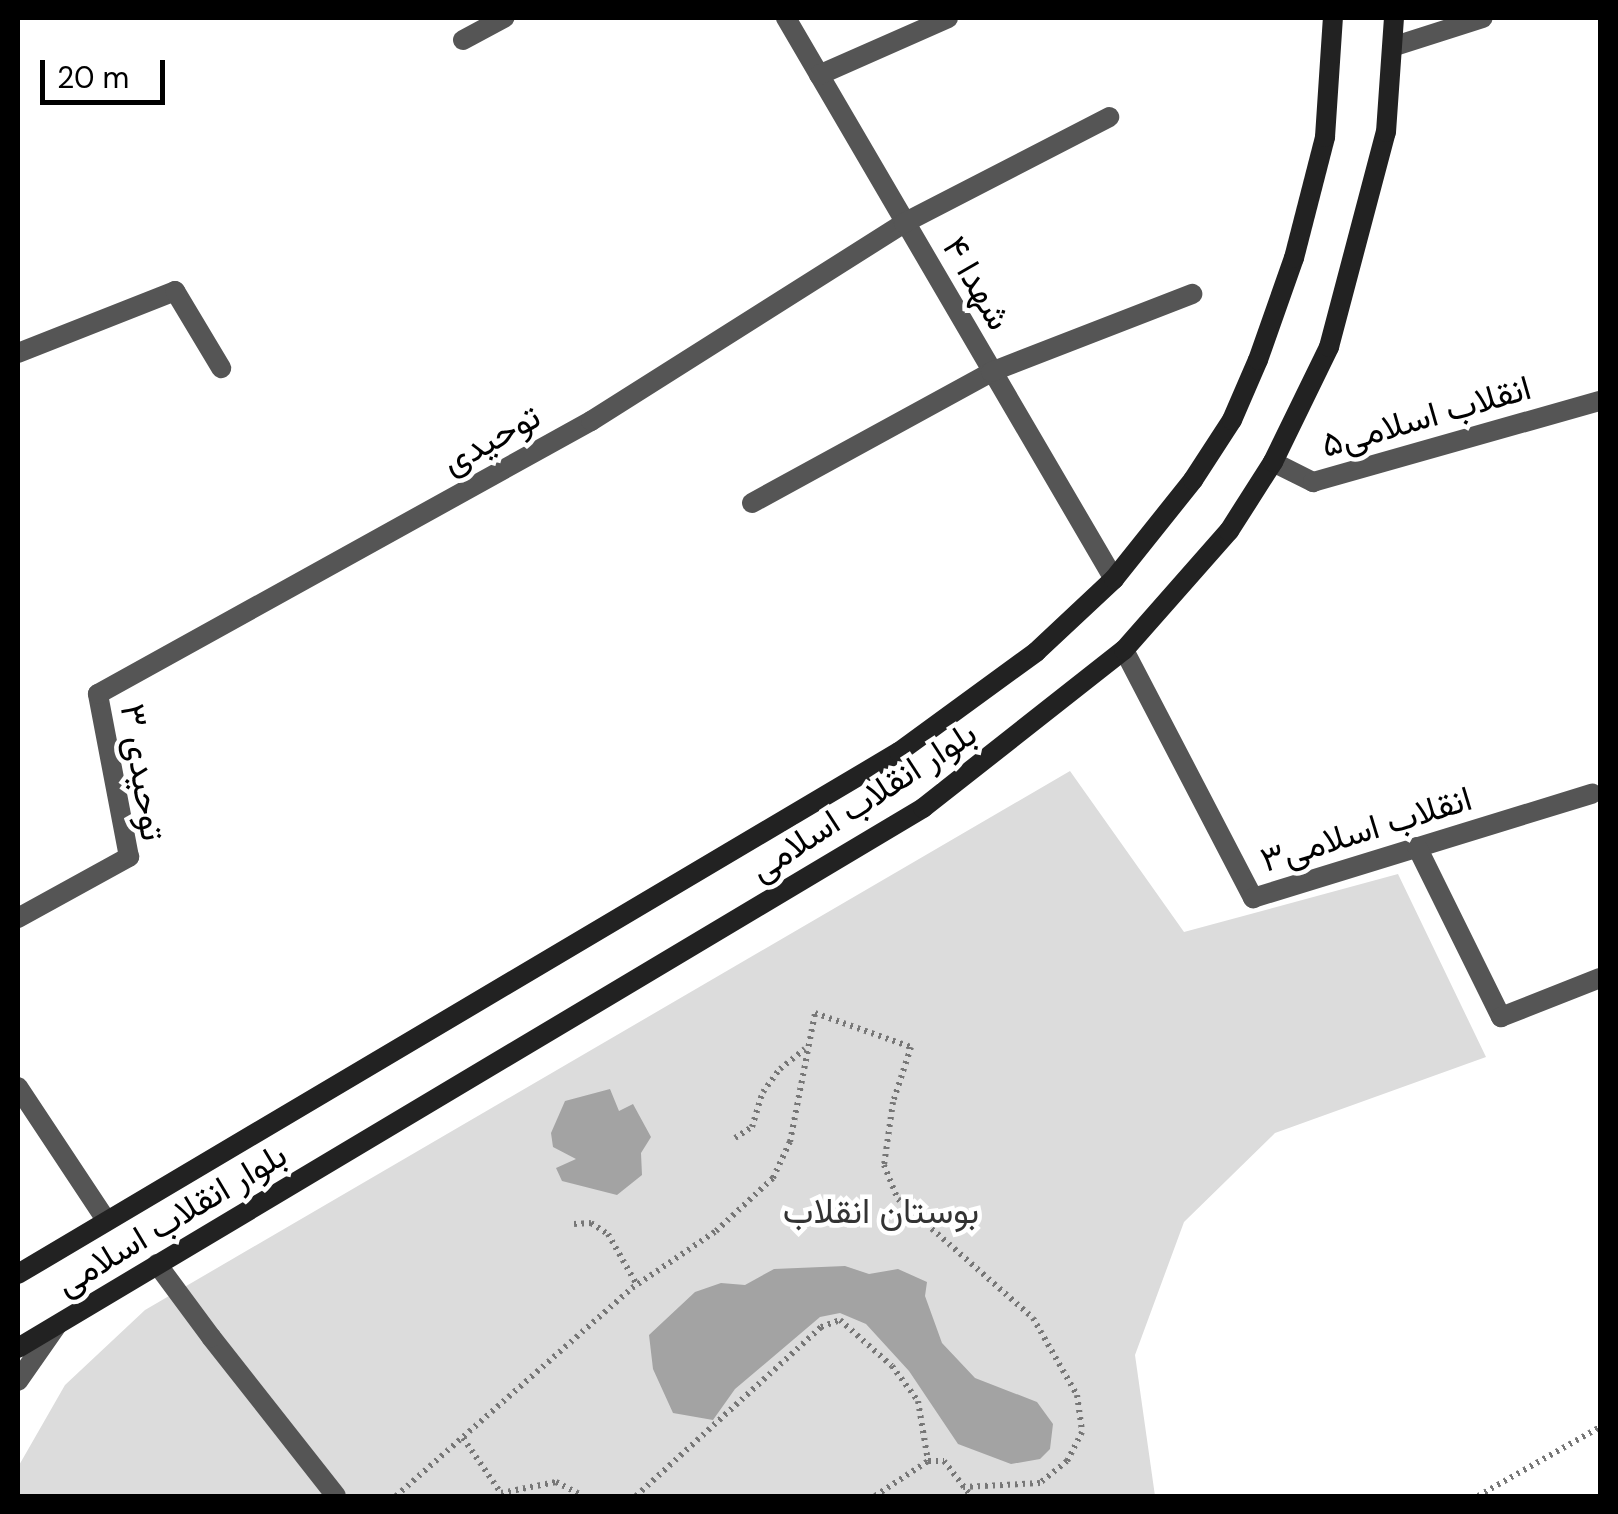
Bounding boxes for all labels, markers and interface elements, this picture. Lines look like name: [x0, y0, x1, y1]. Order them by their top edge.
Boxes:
scale bar: [45, 40, 170, 102]
text: 20 m: [57, 58, 129, 97]
street label: شهدا ۴: [934, 229, 1020, 337]
street label: انقلاب اسلامی۵: [1316, 366, 1536, 466]
street label: توحیدی: [435, 395, 547, 483]
street label: توحیدی ۳: [111, 701, 175, 843]
street label: بلوار انقلاب اسلامی: [742, 712, 984, 890]
street label: انقلاب اسلامی۳: [1255, 777, 1477, 881]
street label: بلوار انقلاب اسلامی: [48, 1134, 294, 1304]
park label: بوستان انقلاب: [783, 1190, 979, 1232]

